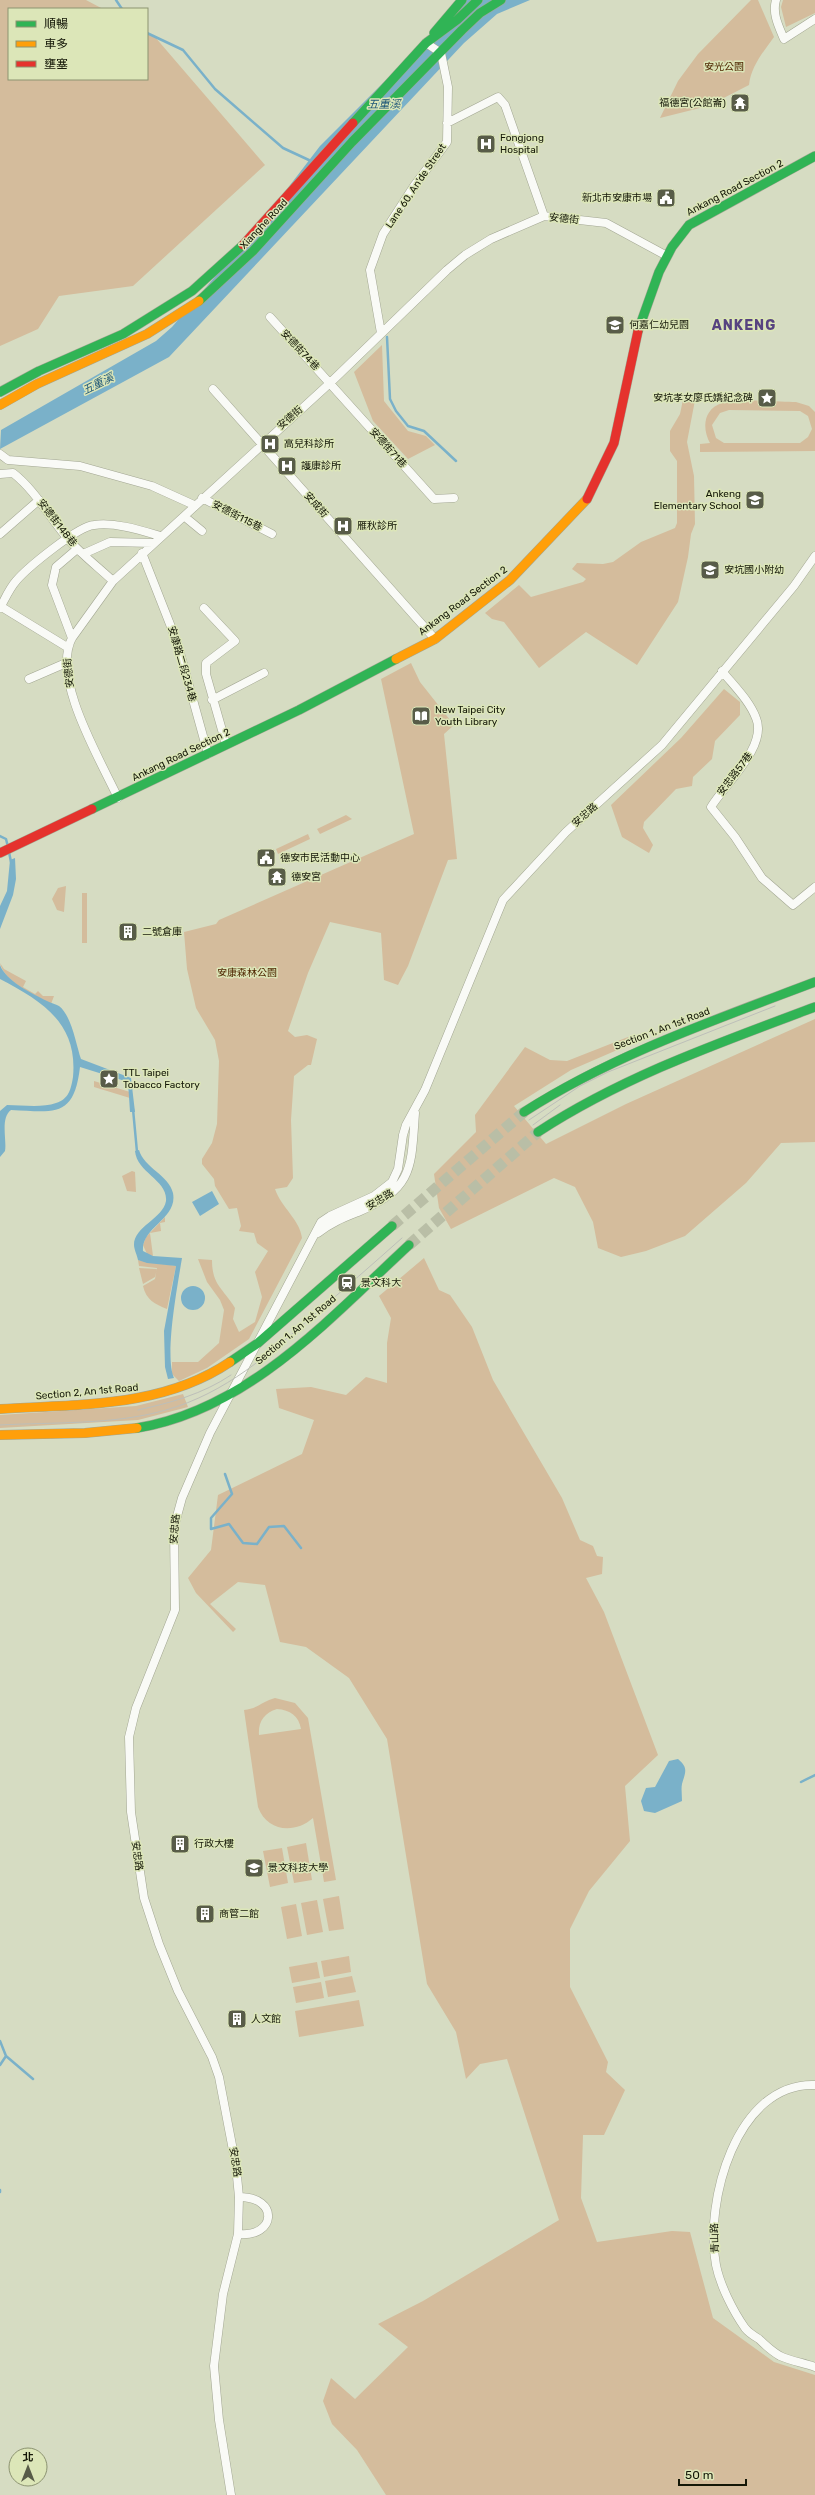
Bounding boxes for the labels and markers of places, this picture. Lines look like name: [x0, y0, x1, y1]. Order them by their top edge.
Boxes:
temple icon: 福德宮(公館崙): [729, 92, 751, 114]
place label: 福德宮(公館崙): [659, 97, 726, 109]
place label: Fongjong Hospital: [500, 132, 544, 156]
hospital icon: Fongjong Hospital: [475, 133, 497, 155]
public building icon: 新北市安康市場: [655, 187, 677, 209]
place label: 新北市安康市場: [582, 192, 652, 204]
school or university icon: 何嘉仁幼兒園: [604, 314, 626, 336]
place label: 何嘉仁幼兒園: [629, 319, 689, 331]
place icon: 安坑孝女廖氏嬌紀念碑: [756, 387, 778, 409]
place label: 安坑孝女廖氏嬌紀念碑: [653, 392, 753, 404]
hospital icon: 高兒科診所: [259, 433, 281, 455]
place label: 高兒科診所: [284, 438, 334, 450]
hospital icon: 護康診所: [276, 455, 298, 477]
place label: 護康診所: [301, 460, 341, 472]
place label: Ankeng Elementary School: [654, 488, 741, 512]
school or university icon: Ankeng Elementary School: [744, 489, 766, 511]
hospital icon: 雁秋診所: [332, 515, 354, 537]
place label: 雁秋診所: [357, 520, 397, 532]
school or university icon: 安坑國小附幼: [699, 559, 721, 581]
place label: 安坑國小附幼: [724, 564, 784, 576]
place label: New Taipei City Youth Library: [435, 704, 506, 728]
library icon: New Taipei City Youth Library: [410, 705, 432, 727]
public building icon: 德安市民活動中心: [255, 847, 277, 869]
place label: 德安市民活動中心: [280, 852, 360, 864]
temple icon: 德安宮: [266, 866, 288, 888]
place label: 德安宮: [291, 871, 321, 883]
building icon: 二號倉庫: [117, 921, 139, 943]
place label: 二號倉庫: [142, 926, 182, 938]
place label: TTL Taipei Tobacco Factory: [123, 1067, 200, 1091]
place icon: TTL Taipei Tobacco Factory: [98, 1068, 120, 1090]
station icon: 景文科大: [336, 1272, 358, 1294]
place label: 景文科大: [361, 1277, 401, 1289]
building icon: 行政大樓: [169, 1833, 191, 1855]
place label: 行政大樓: [194, 1838, 234, 1850]
school or university icon: 景文科技大學: [243, 1857, 265, 1879]
place label: 景文科技大學: [268, 1862, 328, 1874]
building icon: 商管二館: [194, 1903, 216, 1925]
place label: 商管二館: [219, 1908, 259, 1920]
building icon: 人文館: [226, 2008, 248, 2030]
place label: 人文館: [251, 2013, 281, 2025]

